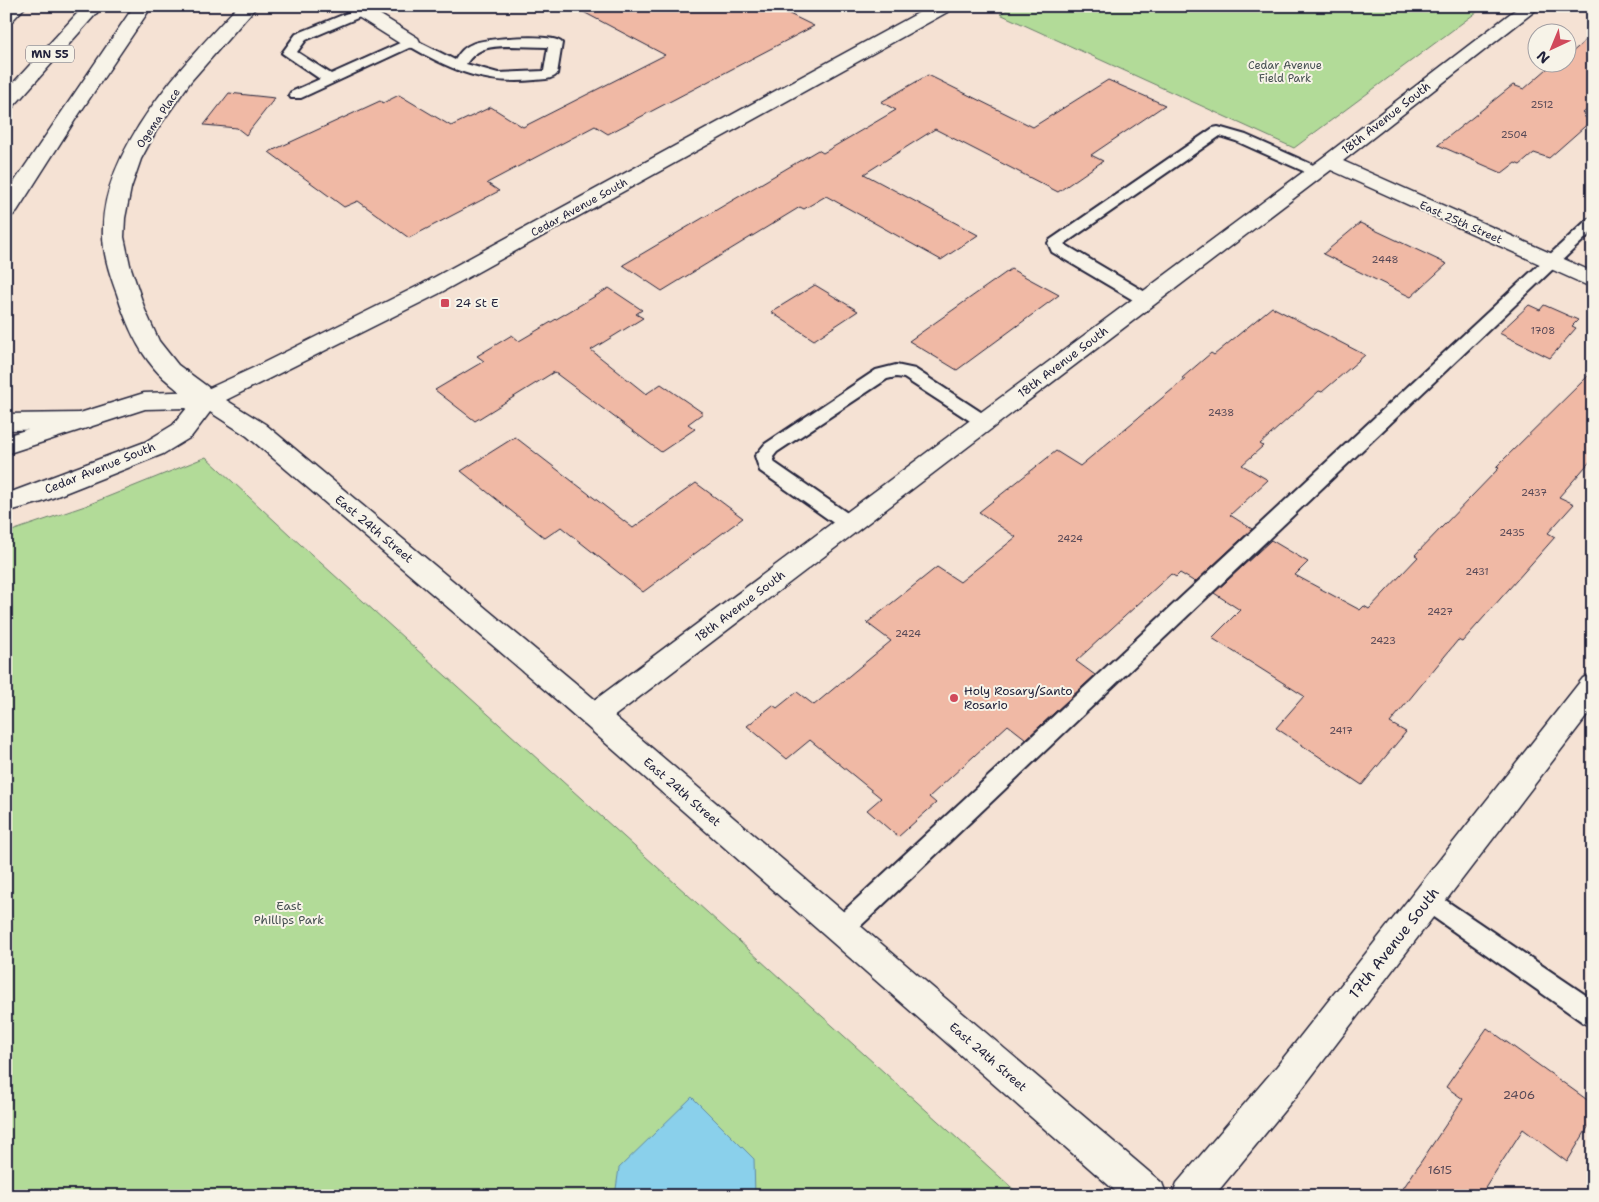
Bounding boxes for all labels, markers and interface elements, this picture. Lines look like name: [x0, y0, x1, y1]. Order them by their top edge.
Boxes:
north arrow: [1526, 22, 1576, 72]
road number: MN 55: [26, 46, 74, 62]
text: N: [1533, 47, 1553, 68]
park label: Cedar Avenue Field Park: [1248, 58, 1322, 86]
street label: 18th Avenue South: [1338, 78, 1434, 158]
street label: Ogema Place: [133, 86, 184, 151]
house number: 2512: [1530, 98, 1554, 111]
house number: 2504: [1501, 128, 1527, 141]
street label: Cedar Avenue South: [528, 175, 630, 240]
street label: East 25th Street: [1417, 197, 1505, 248]
house number: 2448: [1372, 253, 1398, 266]
place label: 24 St E: [455, 295, 499, 311]
marker: 24 St E: [439, 297, 451, 309]
street label: 18th Avenue South: [1015, 323, 1111, 401]
house number: 1708: [1531, 324, 1555, 337]
house number: 2438: [1208, 406, 1234, 419]
street label: Cedar Avenue South: [42, 438, 158, 498]
house number: 2437: [1521, 486, 1547, 499]
street label: East 24th Street: [331, 491, 417, 567]
house number: 2435: [1499, 526, 1525, 539]
house number: 2424: [1057, 532, 1083, 545]
house number: 2431: [1465, 565, 1489, 578]
street label: 18th Avenue South: [692, 567, 788, 645]
house number: 2427: [1427, 605, 1453, 618]
house number: 2424: [895, 627, 921, 640]
house number: 2423: [1370, 634, 1396, 647]
place label: Holy Rosary/Santo Rosario: [964, 683, 1073, 713]
marker: Holy Rosary/Santo Rosario: [948, 692, 960, 704]
house number: 2417: [1329, 724, 1353, 737]
street label: East 24th Street: [640, 754, 724, 830]
street label: 17th Avenue South: [1344, 883, 1444, 1003]
park label: East Phillips Park: [254, 898, 324, 928]
street label: East 24th Street: [946, 1019, 1030, 1095]
house number: 2406: [1503, 1087, 1535, 1103]
house number: 1615: [1428, 1162, 1452, 1178]

